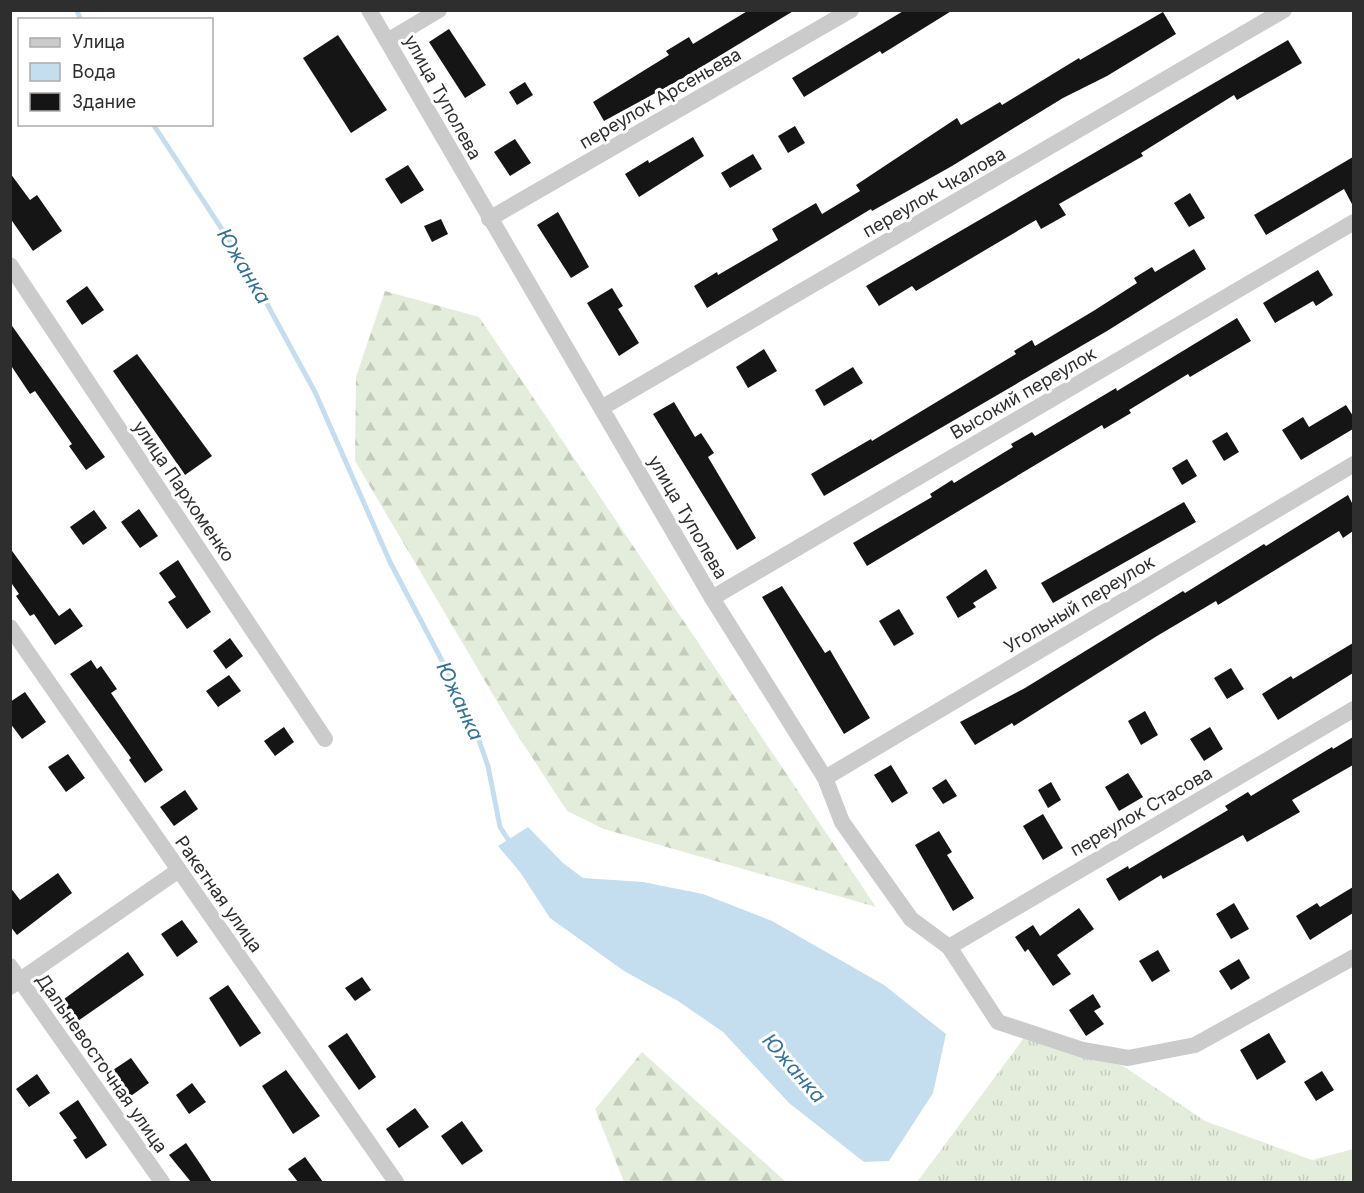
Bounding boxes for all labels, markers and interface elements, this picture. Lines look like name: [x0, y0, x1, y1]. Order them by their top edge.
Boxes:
legend: [18, 18, 213, 126]
text: Улица: [72, 31, 125, 52]
street label: улица Туполева: [400, 31, 486, 163]
street label: переулок Арсеньева: [575, 43, 745, 153]
text: Вода: [72, 61, 116, 82]
text: Здание: [72, 91, 136, 112]
street label: переулок Чкалова: [859, 143, 1009, 241]
water label: Южанка: [212, 224, 276, 308]
street label: Высокий переулок: [946, 343, 1100, 443]
street label: улица Пархоменко: [129, 416, 239, 566]
street label: улица Туполева: [644, 451, 732, 583]
street label: Угольный переулок: [1000, 551, 1158, 657]
water label: Южанка: [431, 658, 489, 744]
street label: переулок Стасова: [1066, 762, 1216, 860]
street label: Ракетная улица: [171, 832, 267, 956]
street label: Дальневосточная улица: [32, 969, 172, 1157]
water label: Южанка: [757, 1029, 831, 1107]

